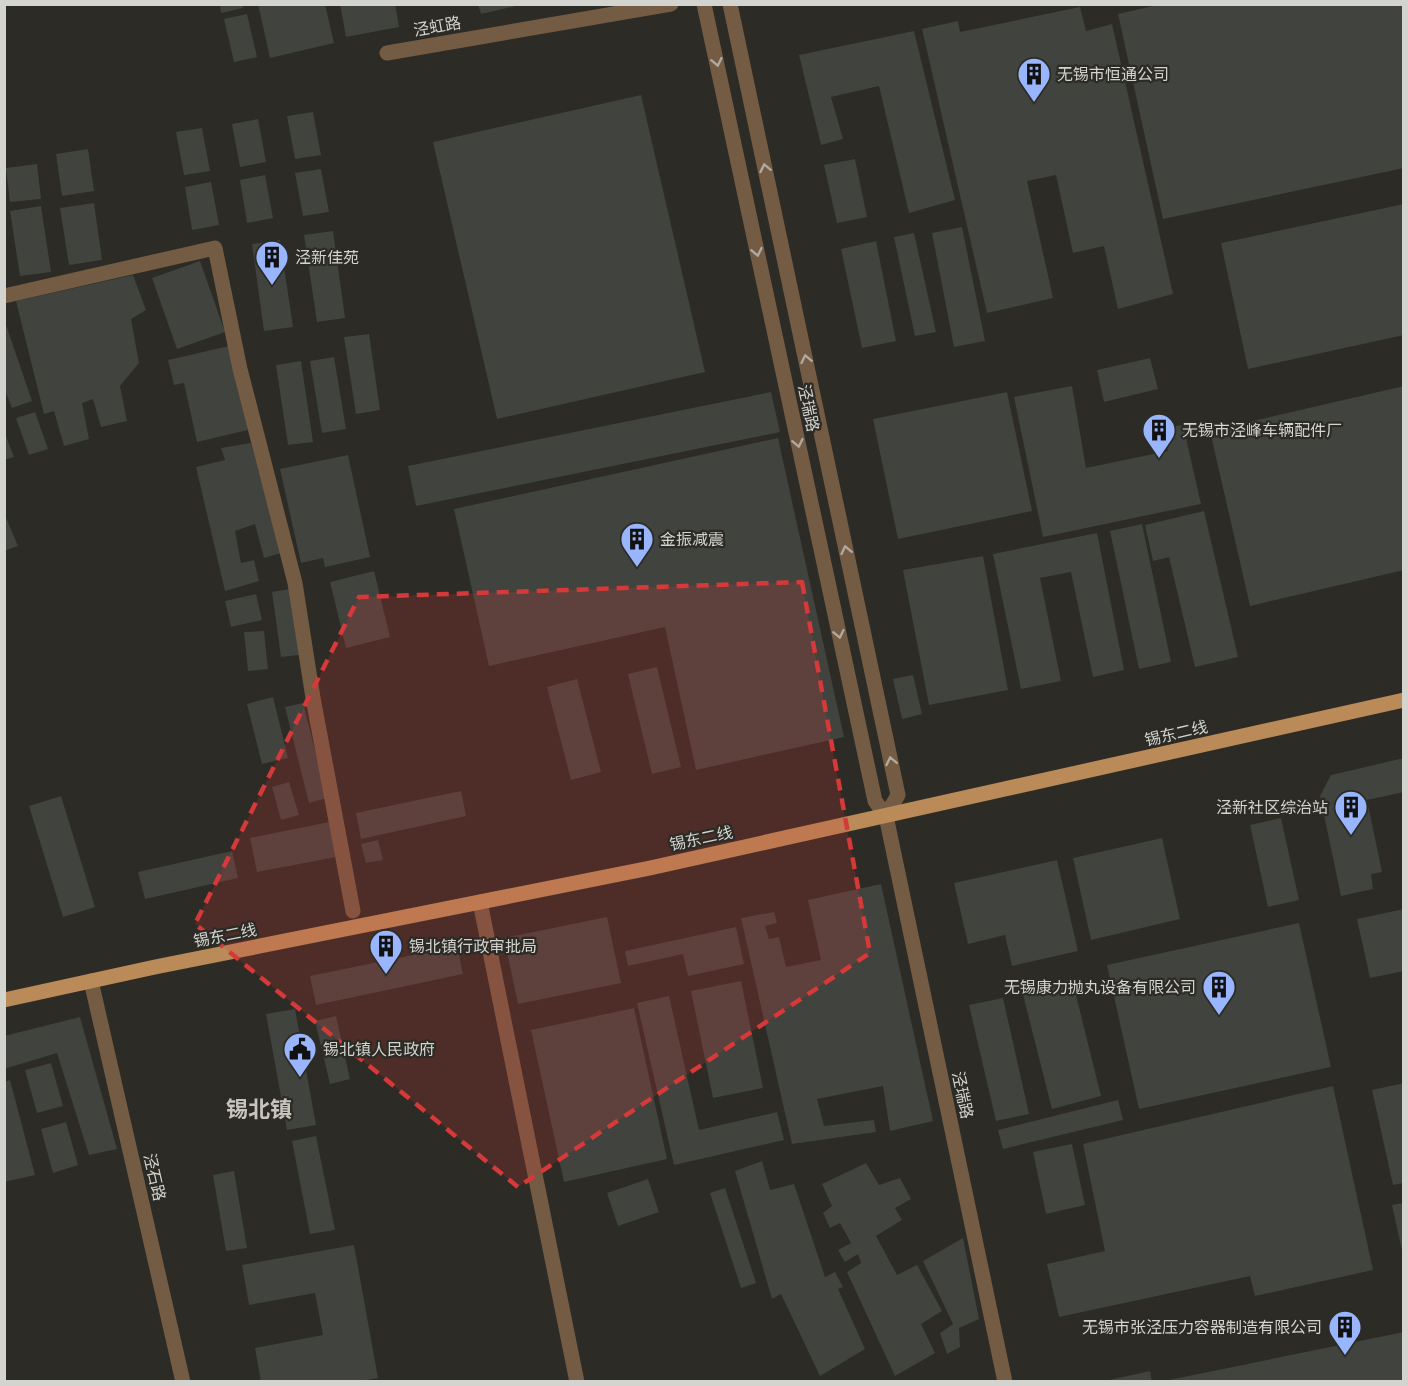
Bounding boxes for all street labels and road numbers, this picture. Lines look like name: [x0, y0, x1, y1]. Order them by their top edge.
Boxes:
street label: 泾虹路: [412, 12, 462, 40]
street label: 泾瑞路: [794, 382, 824, 434]
street label: 锡东二线: [1143, 716, 1209, 750]
street label: 锡东二线: [668, 822, 734, 854]
street label: 锡东二线: [192, 919, 258, 951]
street label: 泾瑞路: [948, 1069, 978, 1121]
street label: 泾石路: [140, 1151, 170, 1203]

